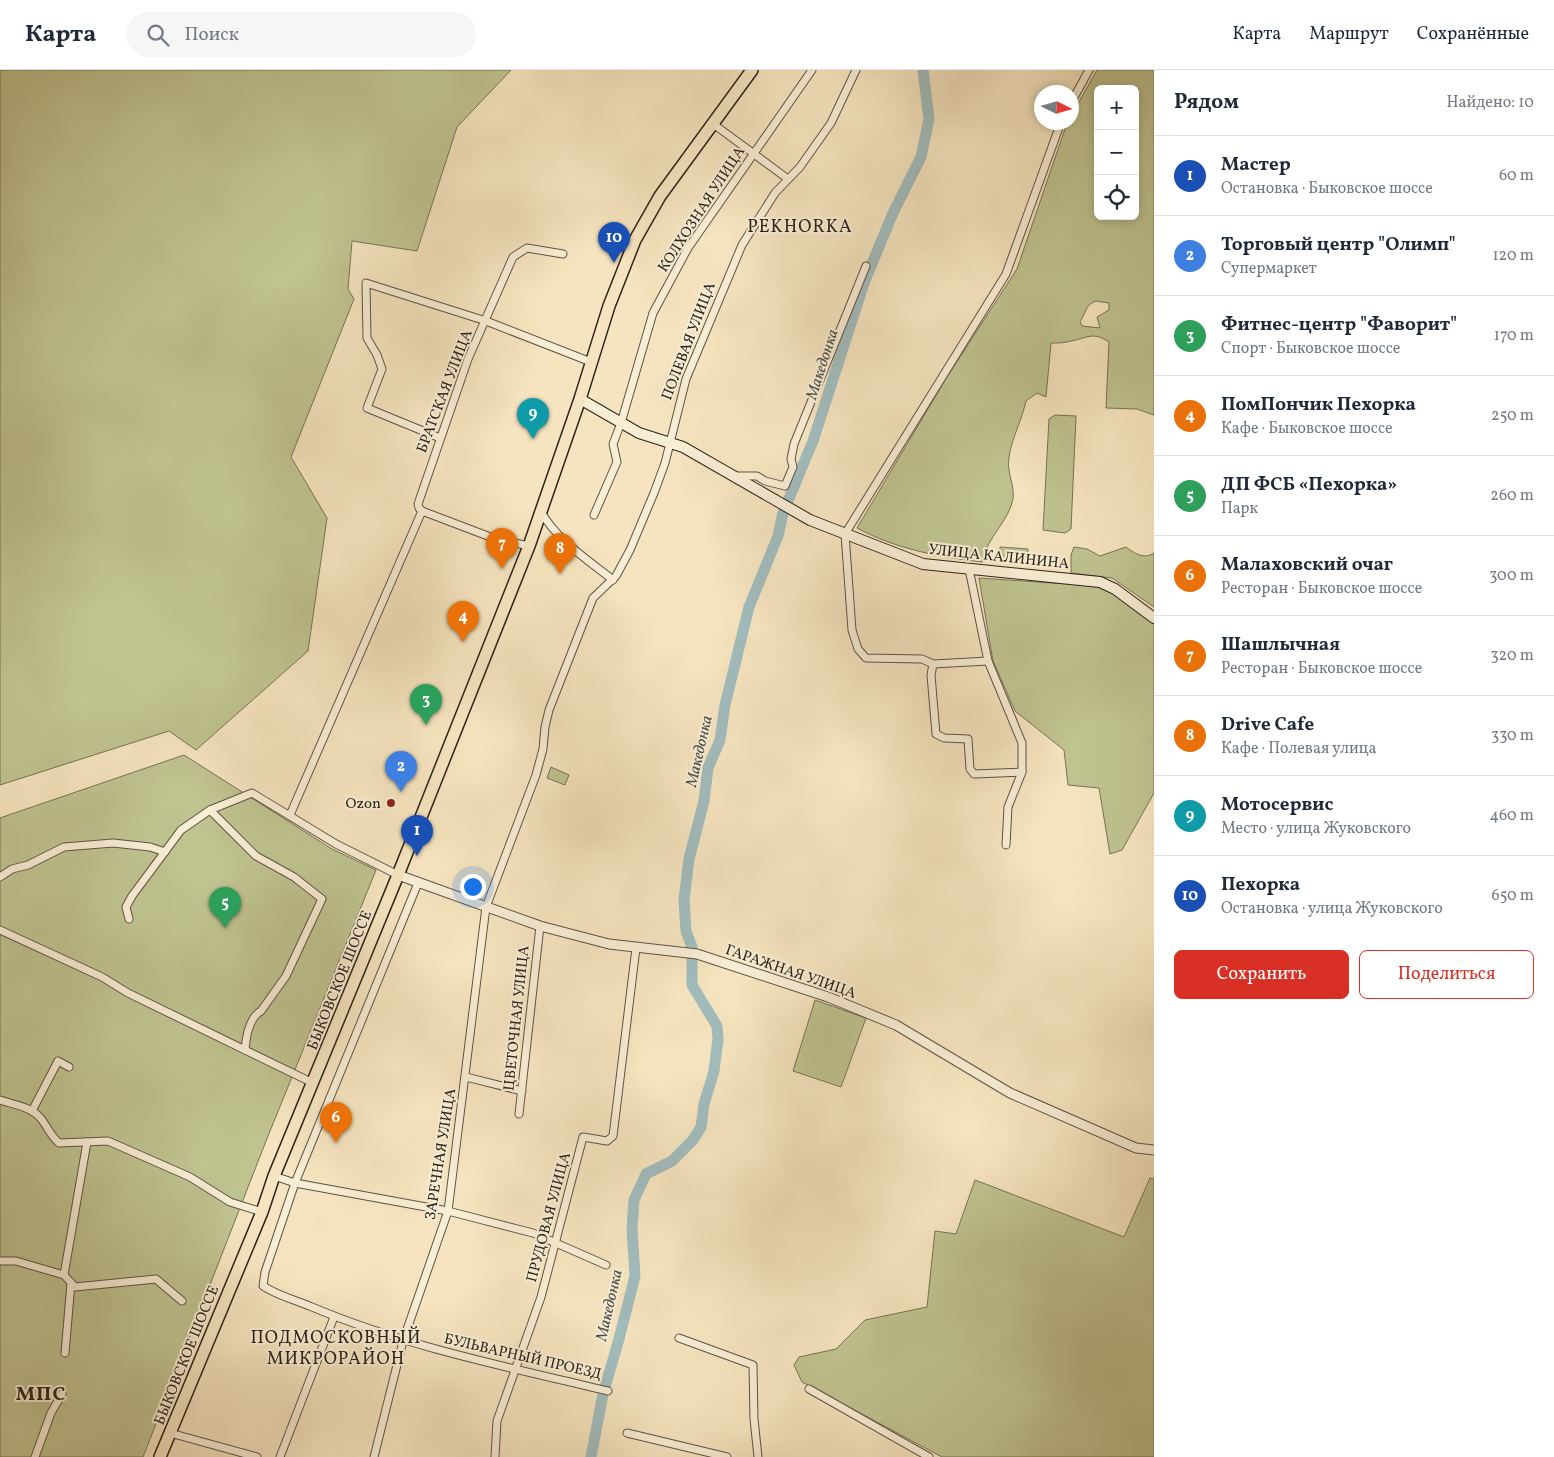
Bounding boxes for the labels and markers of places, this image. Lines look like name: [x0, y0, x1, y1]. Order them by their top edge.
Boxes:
pin: 10: [598, 222, 630, 263]
pin: 9: [517, 398, 549, 439]
pin: 7: [486, 528, 518, 569]
pin: 8: [544, 533, 576, 574]
pin: 4: [447, 601, 479, 642]
pin: 3: [410, 684, 442, 725]
pin: 2: [385, 751, 417, 792]
place label: Ozon: [346, 794, 381, 815]
marker: Ozon: [385, 797, 397, 809]
pin: 1: [401, 815, 433, 856]
pin: 5: [209, 887, 241, 928]
pin: 6: [320, 1102, 352, 1143]

